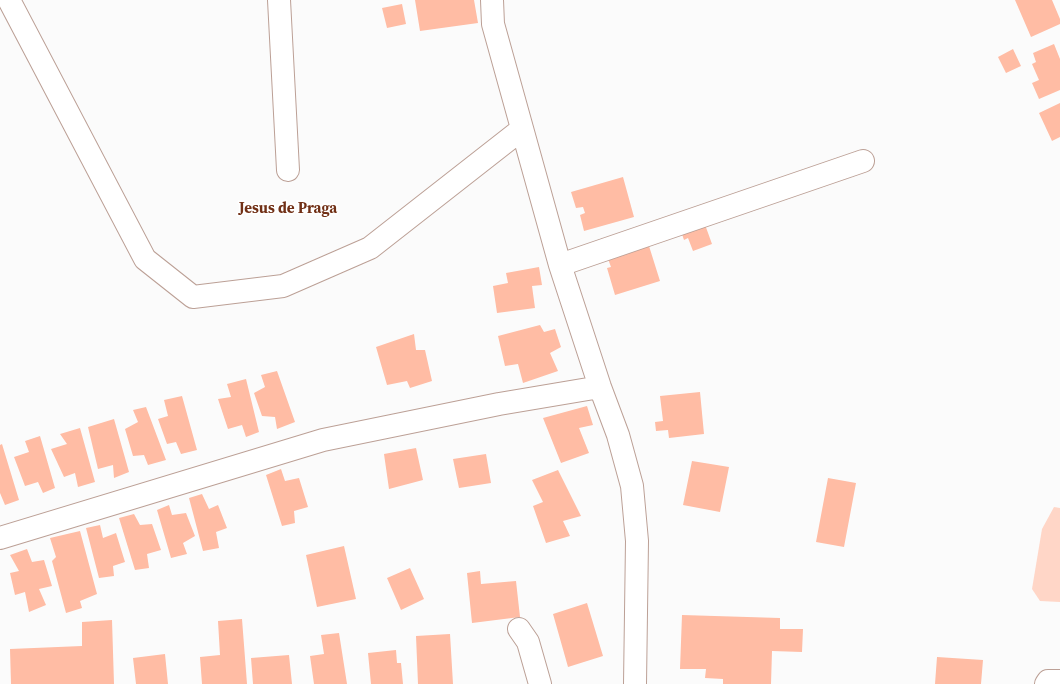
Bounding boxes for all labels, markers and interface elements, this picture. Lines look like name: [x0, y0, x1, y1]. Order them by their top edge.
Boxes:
district label: Jesus de Praga: [239, 200, 337, 218]

